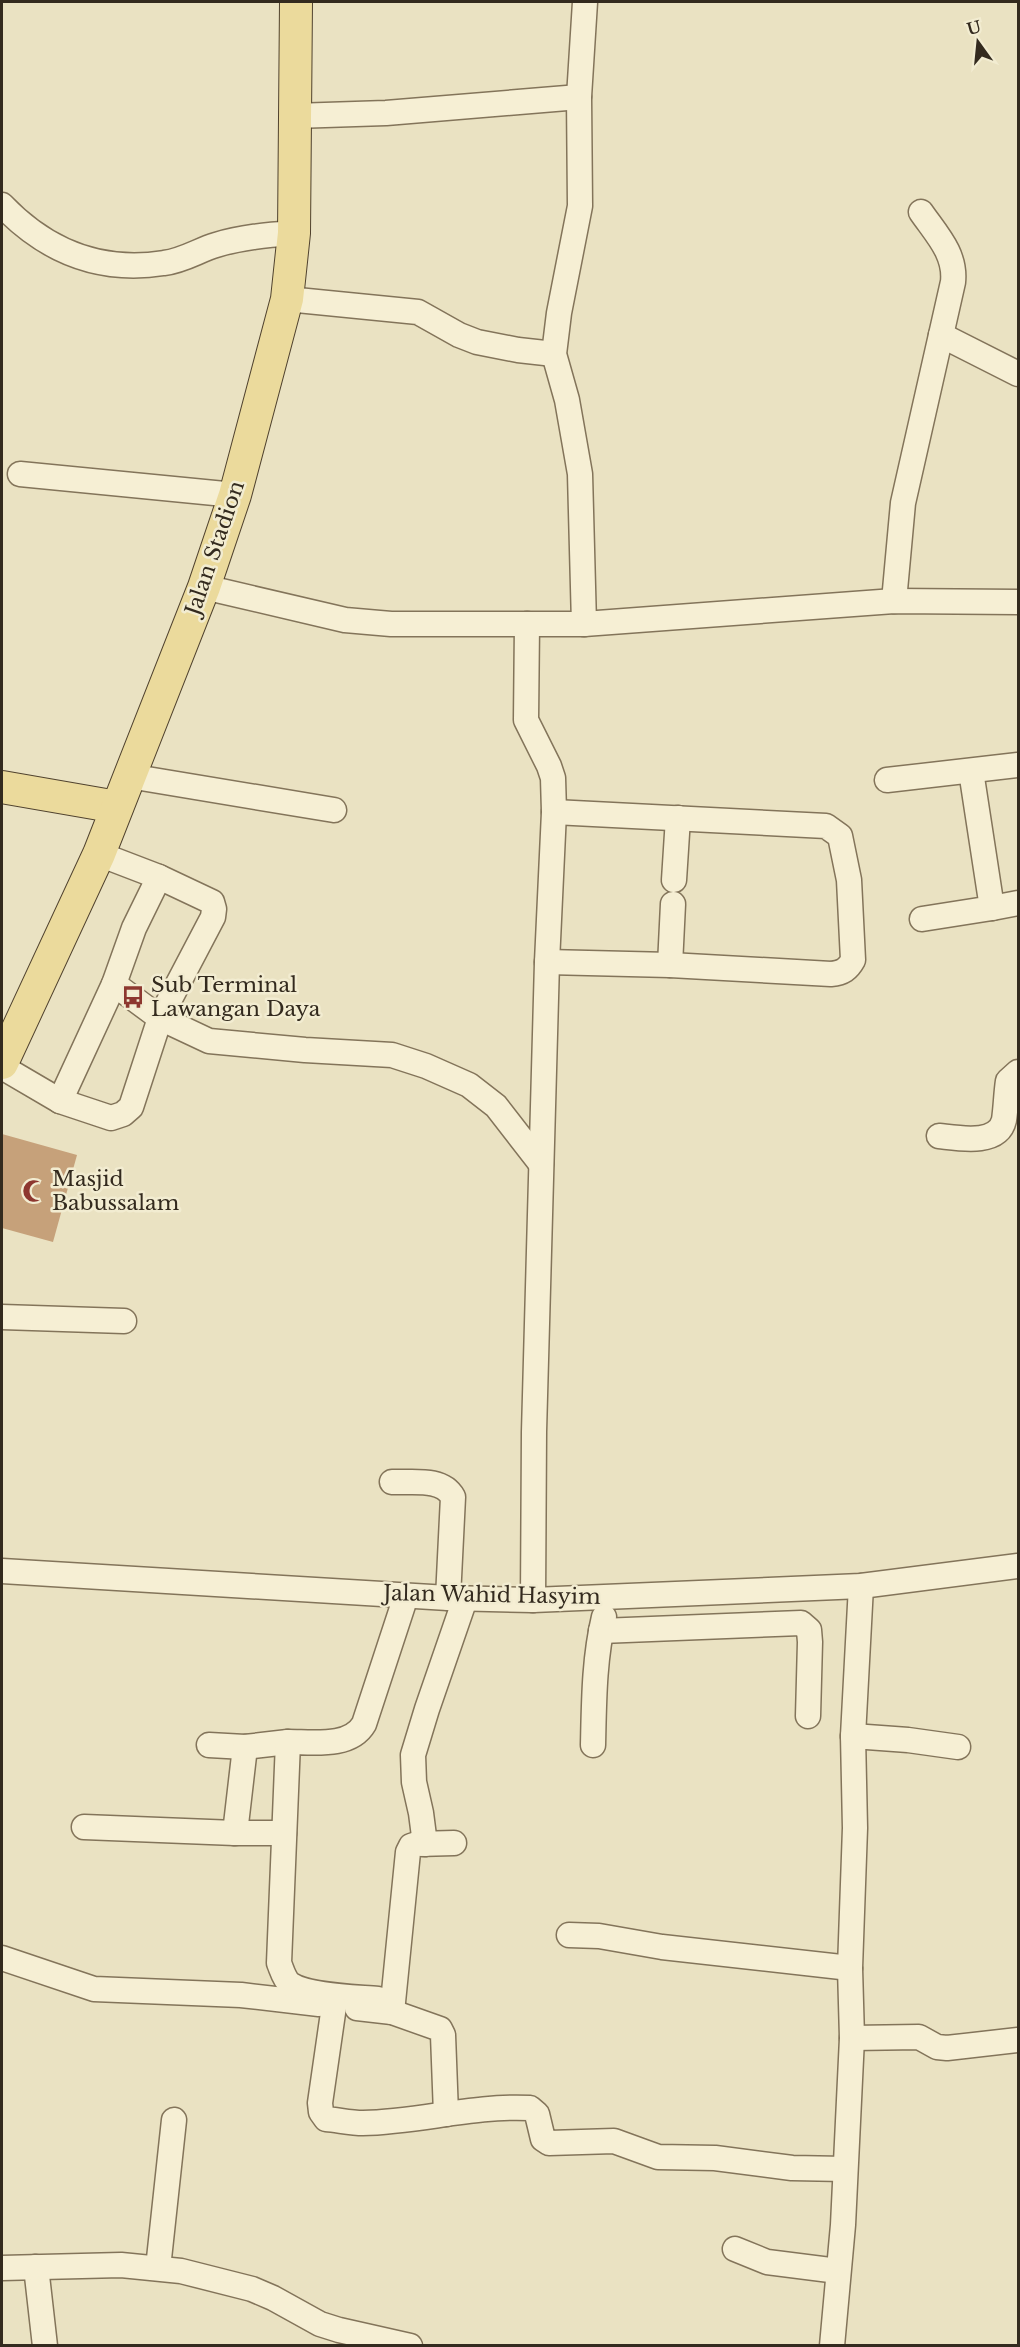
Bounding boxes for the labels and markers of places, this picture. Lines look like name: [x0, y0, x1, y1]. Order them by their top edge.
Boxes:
place label: Sub Terminal Lawangan Daya: [151, 972, 321, 1022]
bus stop icon: Sub Terminal Lawangan Daya: [120, 984, 146, 1010]
place label: Masjid Babussalam: [52, 1166, 180, 1216]
mosque icon: Masjid Babussalam: [21, 1178, 47, 1204]

